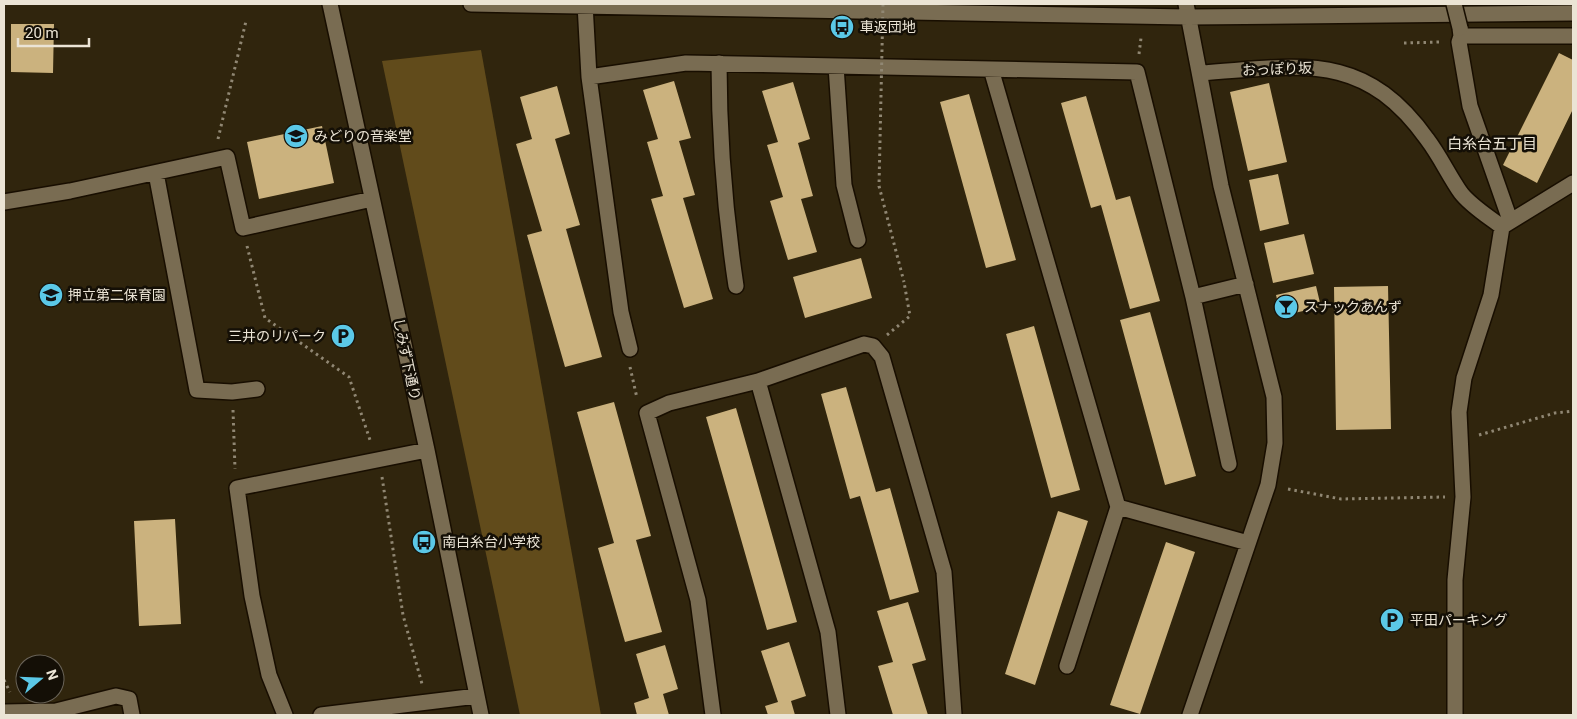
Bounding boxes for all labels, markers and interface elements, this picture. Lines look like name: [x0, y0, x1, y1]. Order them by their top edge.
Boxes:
bus stop icon: 車返団地: [829, 14, 855, 40]
scale bar: [18, 15, 89, 47]
place label: 車返団地: [860, 19, 916, 35]
text: 20 m: [25, 24, 59, 42]
street label: おっぽり坂: [1242, 60, 1312, 78]
school or university icon: みどりの音楽堂: [283, 123, 309, 149]
place label: みどりの音楽堂: [314, 128, 412, 144]
district label: 白糸台五丁目: [1447, 135, 1537, 153]
school or university icon: 押立第二保育園: [38, 282, 64, 308]
place label: 押立第二保育園: [68, 287, 166, 303]
bar icon: スナックあんず: [1273, 294, 1299, 320]
place label: スナックあんず: [1304, 299, 1402, 315]
street label: しみず下通り: [390, 316, 424, 402]
parking icon: 三井のリパーク: [330, 323, 356, 349]
place label: 三井のリパーク: [228, 328, 326, 344]
bus stop icon: 南白糸台小学校: [411, 529, 437, 555]
place label: 南白糸台小学校: [442, 534, 540, 550]
parking icon: 平田パーキング: [1379, 607, 1405, 633]
place label: 平田パーキング: [1410, 612, 1508, 628]
north arrow: [15, 654, 65, 704]
text: N: [43, 667, 61, 682]

